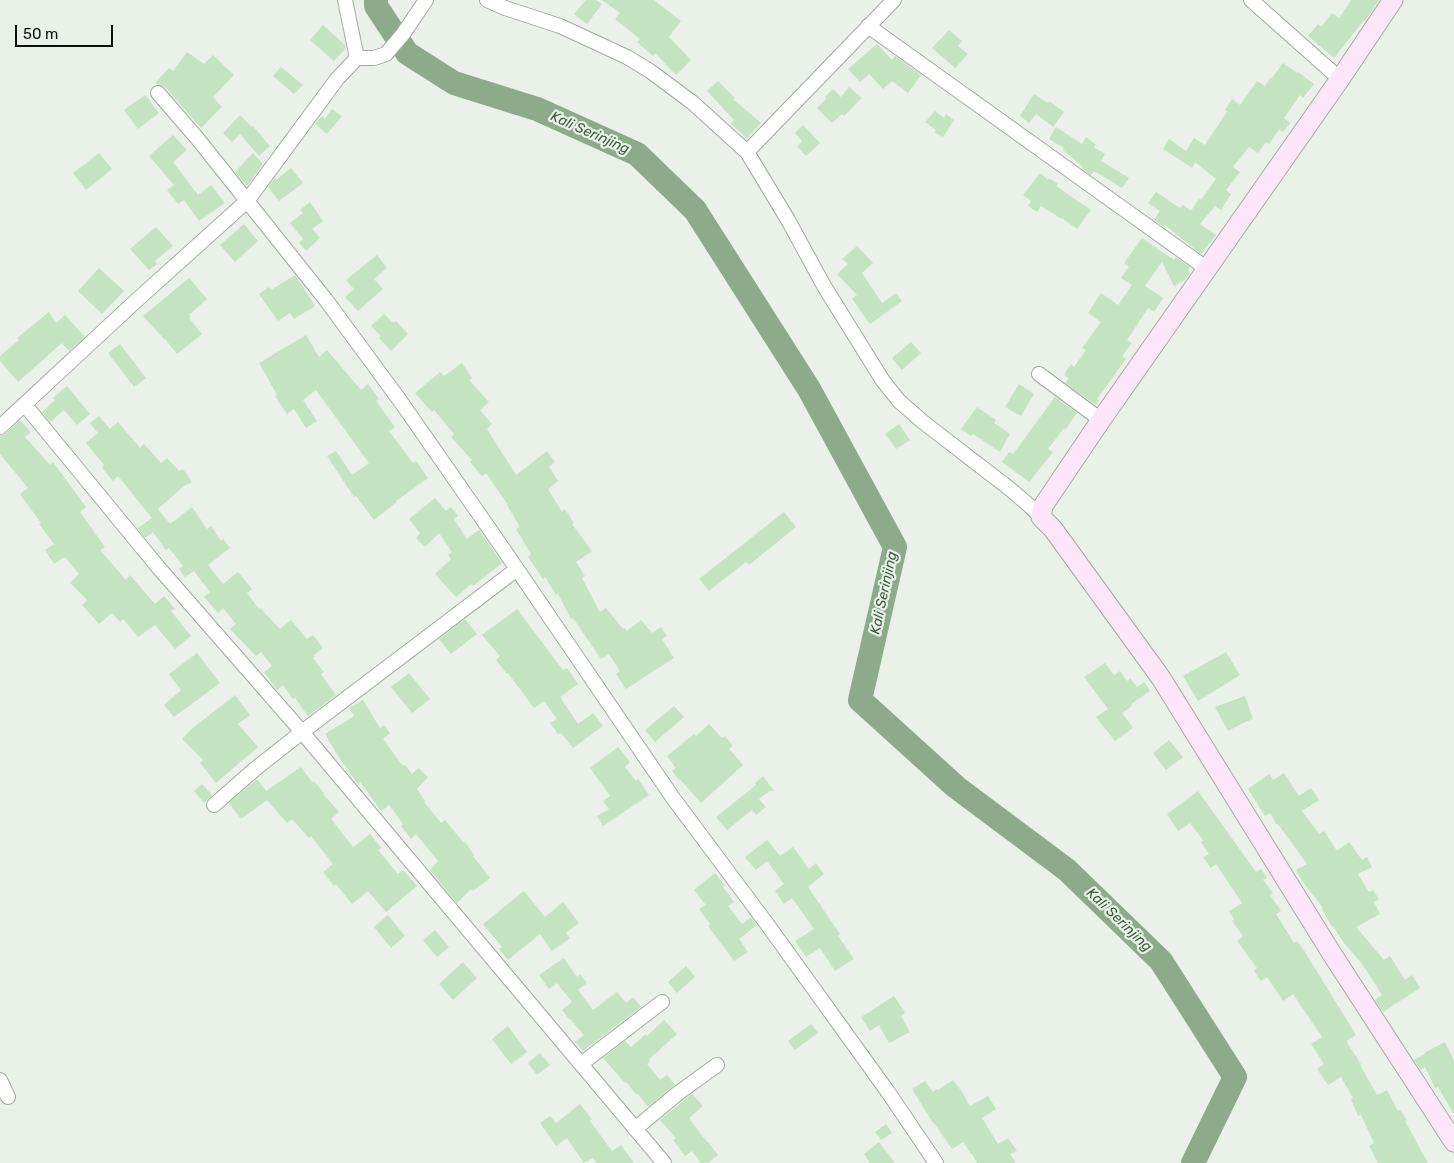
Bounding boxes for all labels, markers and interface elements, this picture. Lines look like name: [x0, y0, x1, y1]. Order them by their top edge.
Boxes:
scale bar: [18, 15, 115, 47]
text: 50 m: [23, 25, 58, 43]
water label: Kali Serinjing: [548, 108, 632, 158]
water label: Kali Serinjing: [867, 550, 901, 636]
water label: Kali Serinjing: [1083, 885, 1155, 955]

